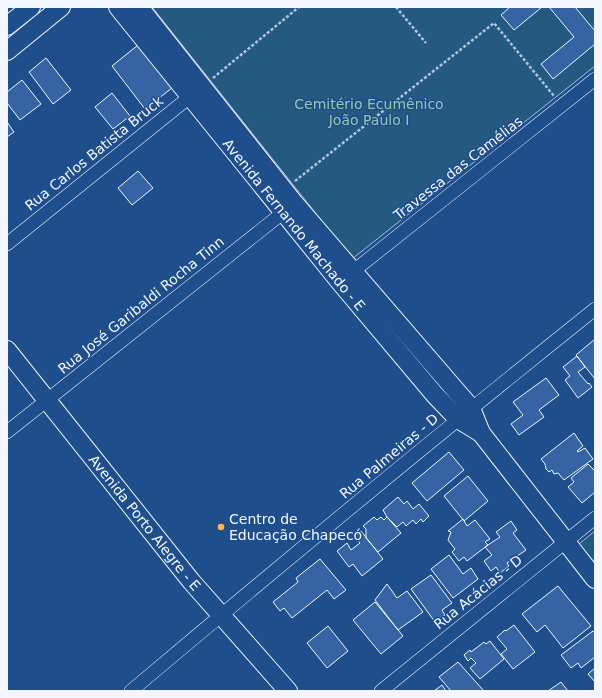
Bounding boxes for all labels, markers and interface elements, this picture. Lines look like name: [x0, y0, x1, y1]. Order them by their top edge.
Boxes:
street label: Rua Carlos Batista Bruck: [22, 92, 167, 214]
park label: Cemitério Ecumênico João Paulo I: [294, 96, 444, 128]
street label: Travessa das Camélias: [390, 113, 525, 224]
street label: Avenida Fernando Machado - E: [220, 136, 368, 314]
street label: Rua José Garibaldi Rocha Tinn: [55, 233, 227, 377]
street label: Rua Palmeiras - D: [336, 410, 442, 502]
street label: Avenida Porto Alegre - E: [86, 452, 204, 594]
place label: Centro de Educação Chapecó: [229, 511, 362, 543]
marker: Centro de Educação Chapecó: [216, 522, 226, 532]
street label: Rua Acácias - D: [431, 552, 525, 632]

